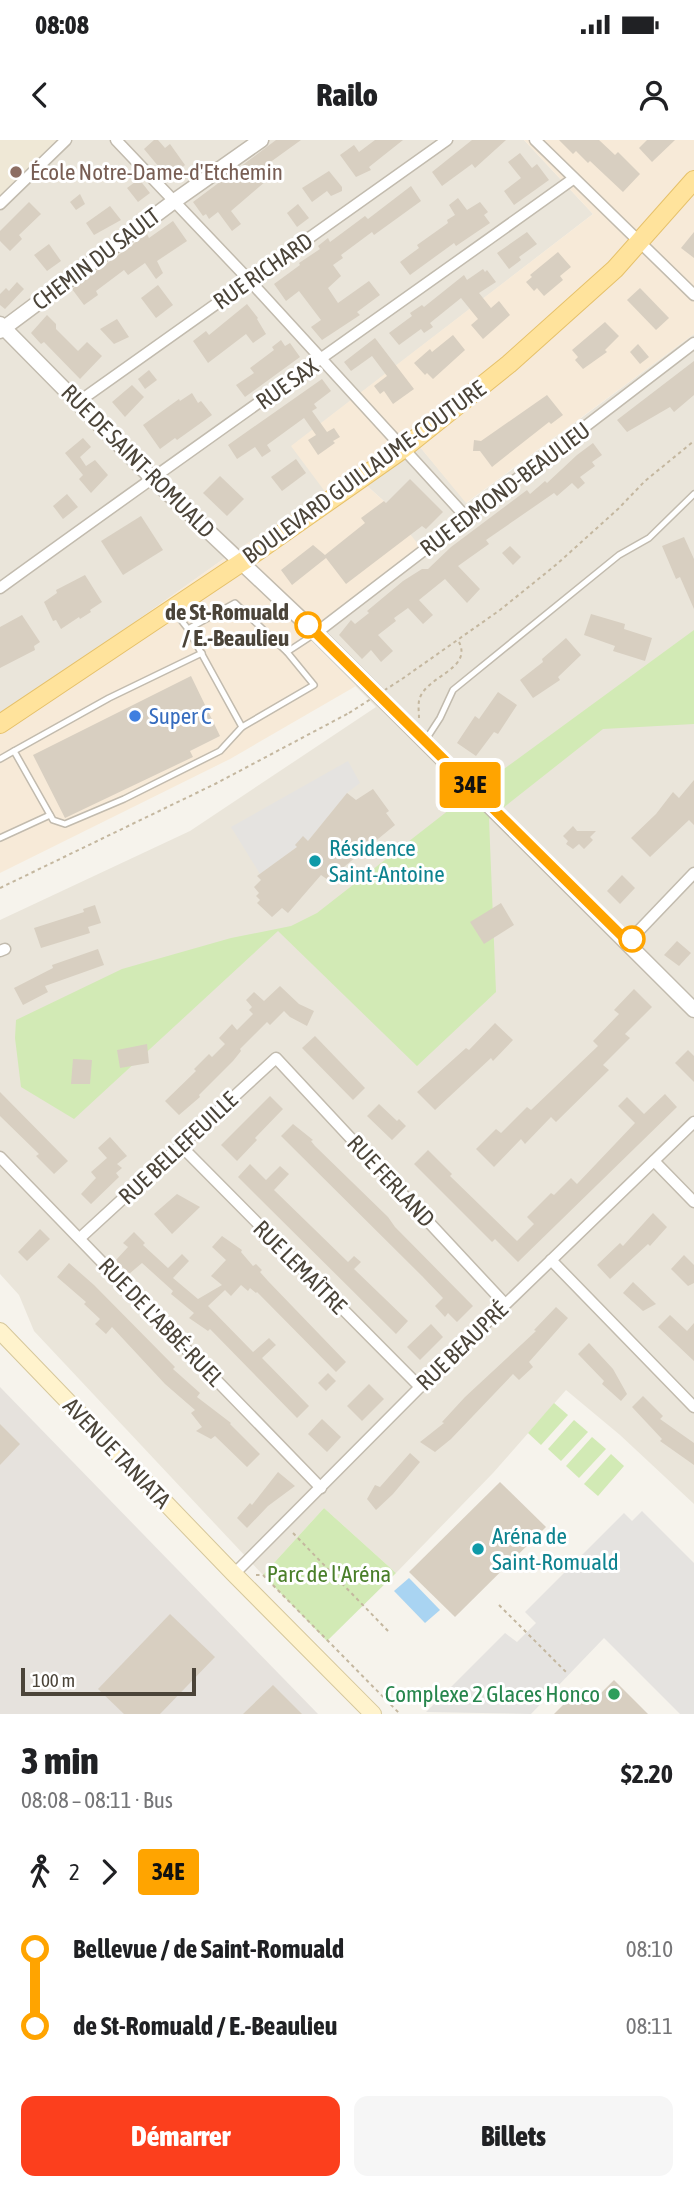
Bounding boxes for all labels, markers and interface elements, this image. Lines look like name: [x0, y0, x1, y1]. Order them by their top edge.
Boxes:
text: 08:08: [35, 10, 89, 40]
icon: back: [21, 76, 59, 114]
text: Railo: [316, 76, 378, 113]
icon: person: [635, 76, 673, 114]
place label: École Notre-Dame-d'Etchemin: [30, 159, 283, 185]
marker: École Notre-Dame-d'Etchemin: [8, 164, 24, 180]
street label: CHEMIN DU SAULT: [27, 203, 165, 315]
street label: RUE RICHARD: [209, 227, 317, 315]
street label: RUE SAX: [251, 353, 323, 415]
street label: BOULEVARD GUILLAUME-COUTURE: [238, 375, 490, 569]
street label: RUE DE SAINT-ROMUALD: [56, 379, 220, 543]
street label: RUE EDMOND-BEAULIEU: [415, 417, 595, 561]
place label: de St-Romuald / E.-Beaulieu: [165, 599, 289, 651]
marker: de St-Romuald / E.-Beaulieu: [295, 612, 321, 638]
place label: Super C: [149, 703, 211, 729]
marker: Super C: [127, 708, 143, 724]
line badge: 34E: [430, 762, 510, 808]
text: 34E: [454, 771, 486, 798]
place label: Résidence Saint-Antoine: [329, 835, 445, 887]
marker: Résidence Saint-Antoine: [307, 853, 323, 869]
unlabelled marker: [619, 926, 645, 952]
street label: RUE BELLEFEUILLE: [113, 1086, 243, 1209]
street label: RUE FERLAND: [342, 1130, 440, 1232]
street label: RUE LEMAÎTRE: [248, 1215, 352, 1319]
street label: RUE DE L'ABBÉ-RUEL: [93, 1253, 229, 1391]
street label: RUE BEAUPRÉ: [411, 1296, 513, 1396]
street label: AVENUE TANIATA: [58, 1393, 176, 1514]
place label: Aréna de Saint-Romuald: [492, 1523, 619, 1575]
marker: Aréna de Saint-Romuald: [470, 1541, 486, 1557]
park label: Parc de l'Aréna: [267, 1561, 391, 1587]
scale bar: [21, 1665, 196, 1697]
text: 100 m: [32, 1669, 75, 1691]
place label: Complexe 2 Glaces Honco: [385, 1681, 600, 1707]
marker: Complexe 2 Glaces Honco: [606, 1686, 622, 1702]
text: 3 min: [21, 1739, 99, 1782]
text: $2.20: [621, 1759, 673, 1789]
text: 08:08 – 08:11 · Bus: [21, 1787, 173, 1813]
icon: walk: [21, 1853, 59, 1891]
icon: forward: [90, 1853, 128, 1891]
text: 34E: [152, 1858, 185, 1885]
text: 2: [69, 1859, 80, 1885]
text: Bellevue / de Saint-Romuald: [73, 1934, 344, 1964]
text: 08:10: [626, 1936, 673, 1962]
text: de St-Romuald / E.-Beaulieu: [73, 2011, 337, 2041]
text: 08:11: [626, 2013, 673, 2039]
button: Démarrer: [21, 2096, 340, 2176]
button: Billets: [354, 2096, 673, 2176]

